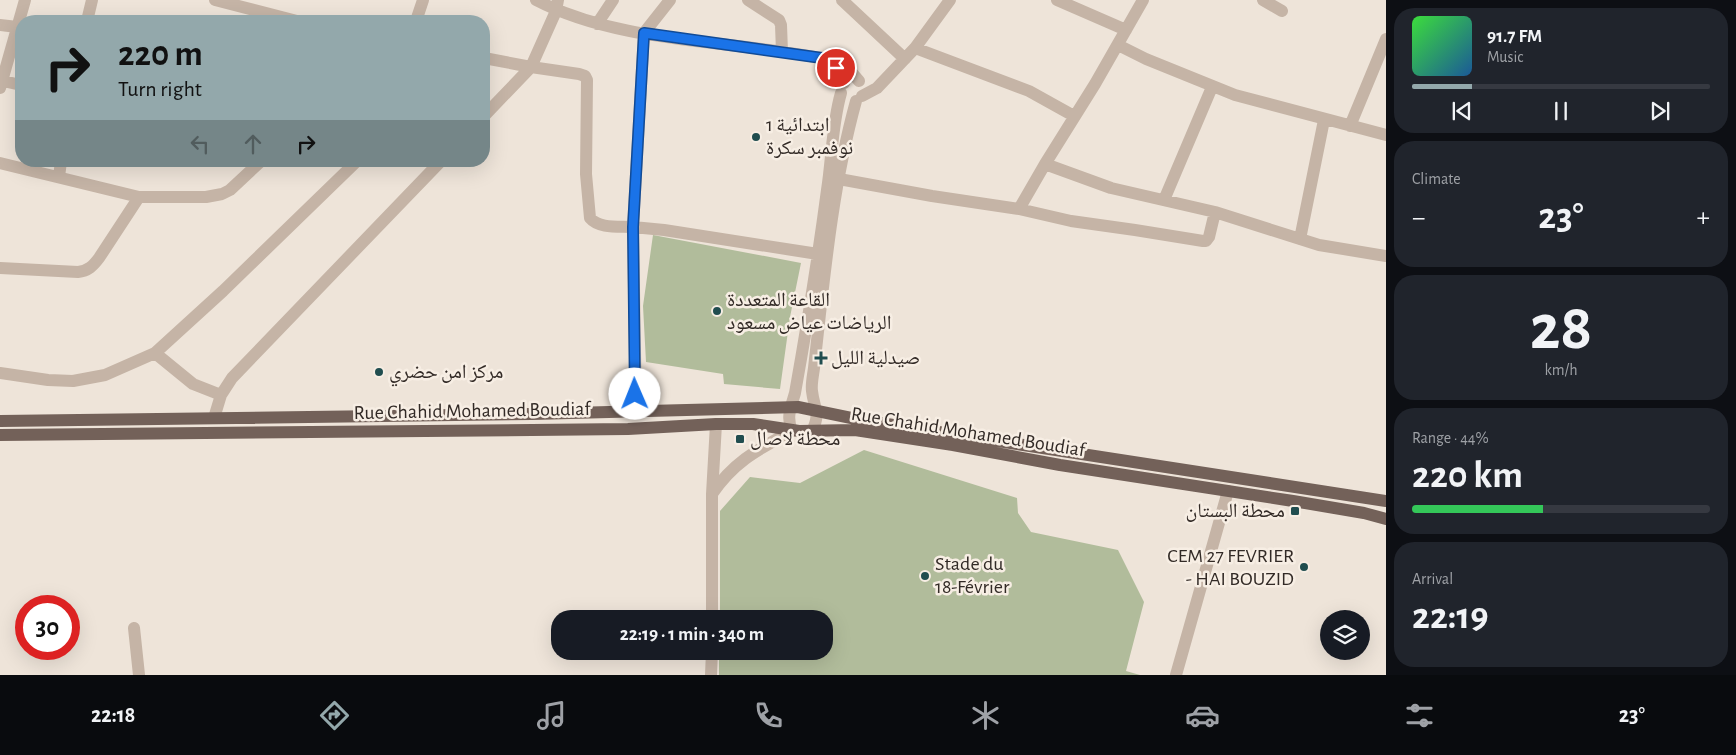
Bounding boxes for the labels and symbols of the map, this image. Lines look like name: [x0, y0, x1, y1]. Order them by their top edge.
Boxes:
pin: [815, 47, 857, 89]
place label: ابتدائية 1 نوفمبر سكرة: [766, 115, 853, 159]
marker: ابتدائية 1 نوفمبر سكرة: [750, 131, 762, 143]
place label: القاعة المتعددة الرياضات عياض مسعود: [727, 290, 891, 334]
marker: القاعة المتعددة الرياضات عياض مسعود: [711, 305, 723, 317]
place label: صيدلية الليل: [831, 348, 920, 369]
marker: صيدلية الليل: [815, 352, 827, 364]
place label: مركز امن حضري: [389, 362, 503, 387]
marker: مركز امن حضري: [373, 366, 385, 378]
position arrow: [608, 367, 660, 419]
street label: Rue Chahid Mohamed Boudiaf: [353, 399, 591, 423]
street label: Rue Chahid Mohamed Boudiaf: [850, 404, 1087, 461]
place label: محطة لاصال: [750, 429, 840, 450]
marker: محطة لاصال: [734, 433, 746, 445]
place label: محطة البستان: [1186, 501, 1285, 522]
marker: محطة البستان: [1289, 505, 1301, 517]
place label: CEM 27 FEVRIER - HAI BOUZID: [1167, 546, 1294, 589]
place label: Stade du 18-Février: [935, 554, 1010, 597]
marker: CEM 27 FEVRIER - HAI BOUZID: [1298, 561, 1310, 573]
marker: Stade du 18-Février: [919, 570, 931, 582]
speed limit sign: 30: [15, 595, 80, 660]

